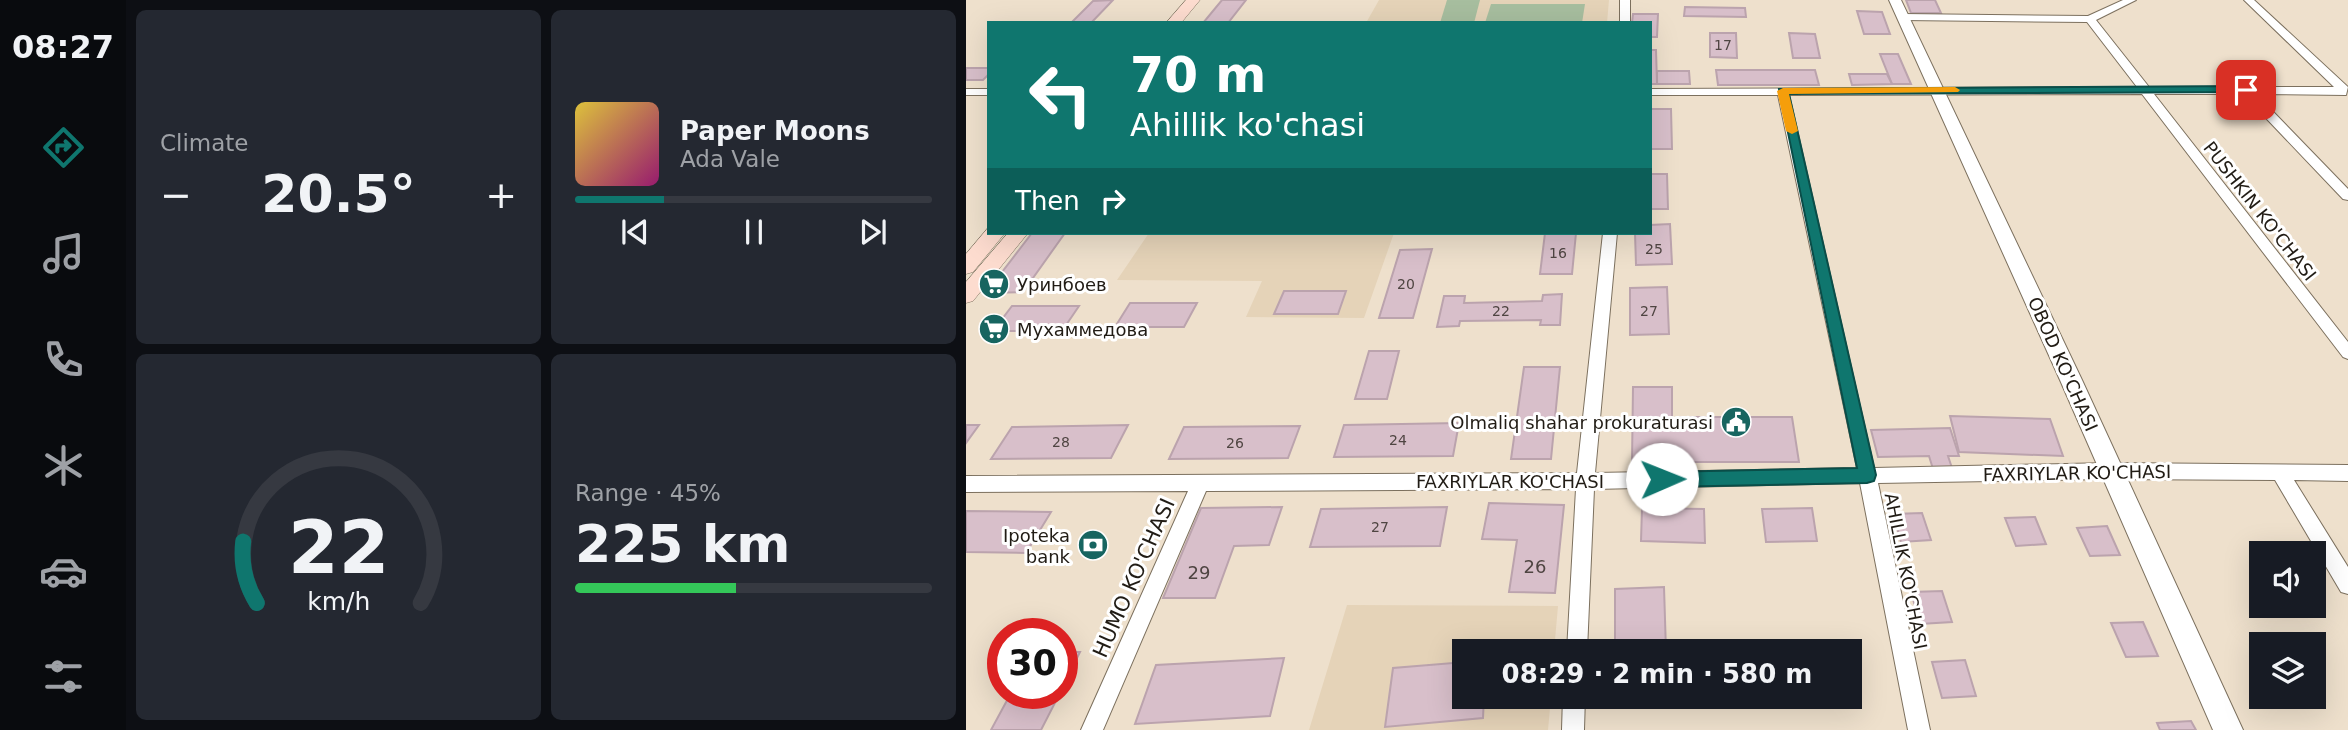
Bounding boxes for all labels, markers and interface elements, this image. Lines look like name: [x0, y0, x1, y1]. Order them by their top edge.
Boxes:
text: 08:27: [12, 28, 114, 66]
house number: 17: [1714, 37, 1732, 53]
text: 70 m: [1130, 47, 1266, 104]
icon: left: [1015, 49, 1106, 140]
pin: [2216, 60, 2276, 120]
icon: arrive: [2227, 71, 2265, 109]
text: Ahillik ko'chasi: [1130, 106, 1365, 144]
text: Paper Moons: [680, 116, 870, 146]
icon: directions: [39, 123, 88, 172]
text: Climate: [160, 130, 249, 156]
street label: PUSHKIN KO'CHASI: [2199, 137, 2321, 285]
text: Ada Vale: [680, 146, 780, 172]
text: 20.5°: [261, 164, 416, 224]
text: −: [160, 173, 192, 217]
text: +: [485, 173, 517, 217]
icon: right: [1094, 182, 1132, 220]
text: Then: [1015, 186, 1080, 216]
icon: previous: [616, 213, 654, 251]
icon: pause: [735, 213, 773, 251]
icon: next: [854, 213, 892, 251]
icon: music: [39, 229, 88, 278]
house number: 25: [1645, 241, 1663, 257]
house number: 16: [1549, 245, 1567, 261]
supermarket icon: Уринбоев: [977, 267, 1011, 301]
place label: Уринбоев: [1017, 274, 1107, 295]
house number: 20: [1397, 276, 1415, 292]
street label: OBOD KO'CHASI: [2024, 293, 2102, 435]
house number: 22: [1492, 303, 1510, 319]
house number: 27: [1640, 303, 1658, 319]
supermarket icon: Мухаммедова: [977, 312, 1011, 346]
place label: Мухаммедова: [1017, 319, 1148, 340]
icon: phone: [39, 335, 88, 384]
public building icon: Olmaliq shahar prokuraturasi: [1719, 405, 1753, 439]
place label: Olmaliq shahar prokuraturasi: [1450, 412, 1713, 433]
house number: 24: [1389, 432, 1407, 448]
house number: 28: [1052, 434, 1070, 450]
house number: 26: [1226, 435, 1244, 451]
icon: climate: [39, 441, 88, 490]
position arrow: [1625, 442, 1699, 516]
street label: FAXRIYLAR KO'CHASI: [1983, 461, 2171, 485]
street label: FAXRIYLAR KO'CHASI: [1416, 471, 1604, 492]
text: Range · 45%: [575, 480, 721, 506]
street label: AHILLIK KO'CHASI: [1881, 491, 1931, 651]
street label: HUMO KO'CHASI: [1088, 495, 1180, 661]
text: 22: [288, 505, 389, 590]
text: 225 km: [575, 514, 790, 574]
house number: 27: [1371, 519, 1389, 535]
place label: Ipoteka bank: [1003, 525, 1071, 567]
bank icon: Ipoteka bank: [1076, 528, 1110, 562]
map controls: [2249, 541, 2326, 709]
button: sound: [2249, 541, 2326, 618]
icon: car: [39, 547, 88, 596]
house number: 26: [1524, 556, 1546, 577]
house number: 29: [1188, 562, 1210, 583]
text: km/h: [307, 587, 370, 616]
speed limit sign: 30: [987, 618, 1078, 709]
button: layers: [2249, 632, 2326, 709]
icon: filters: [39, 652, 88, 701]
text: 08:29 · 2 min · 580 m: [1502, 659, 1812, 689]

